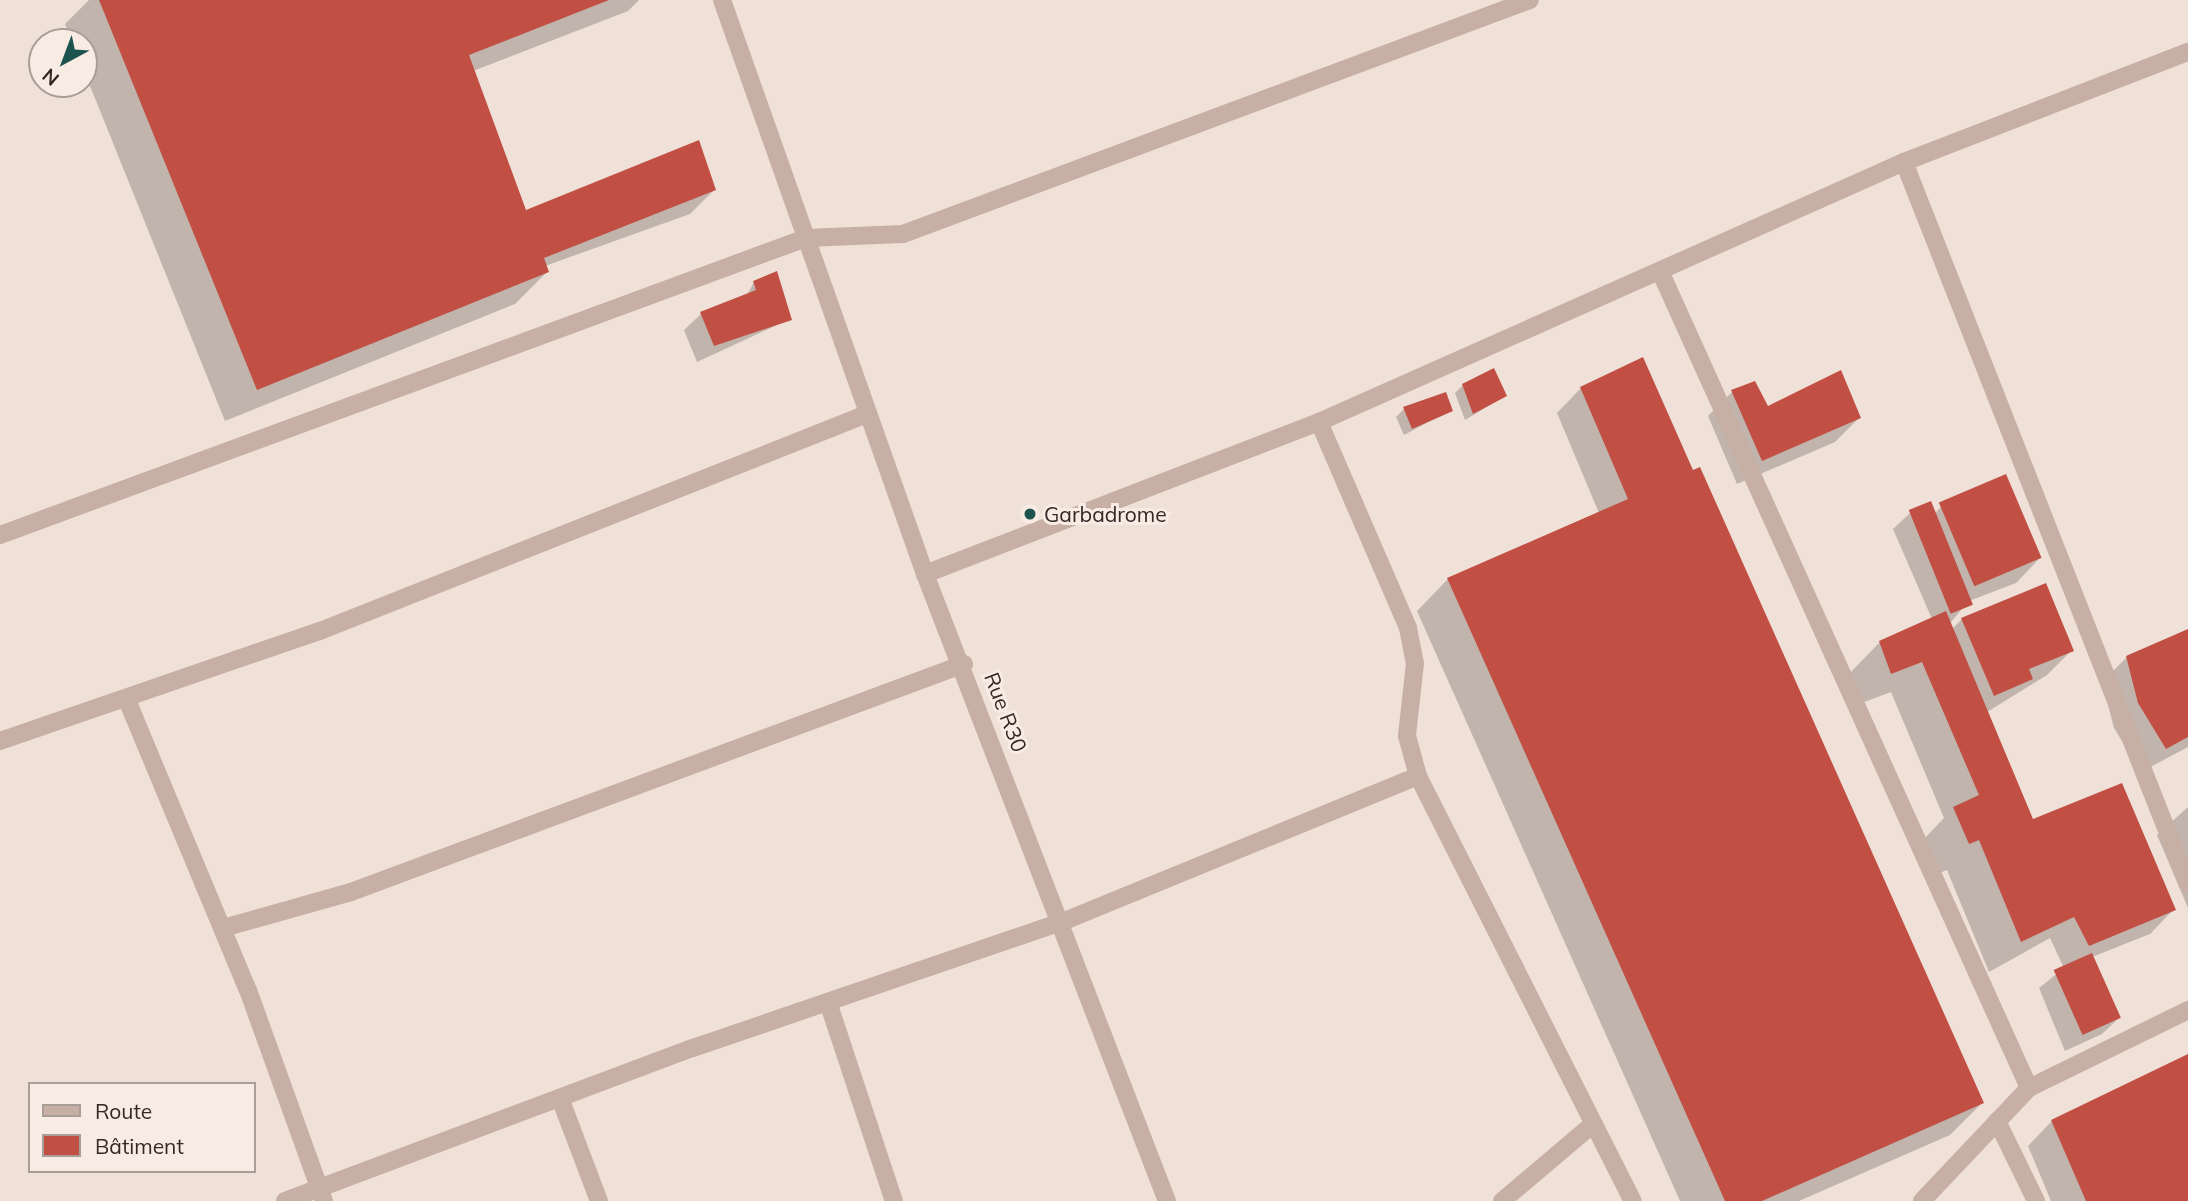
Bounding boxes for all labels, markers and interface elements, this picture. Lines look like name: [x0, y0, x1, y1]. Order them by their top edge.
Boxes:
north arrow: [28, 28, 98, 98]
text: N: [37, 64, 64, 91]
place label: Garbadrome: [1044, 501, 1167, 527]
marker: Garbadrome: [1022, 506, 1038, 522]
street label: Rue R30: [979, 669, 1033, 755]
legend: [28, 1082, 256, 1173]
text: Route: [95, 1098, 152, 1124]
text: Bâtiment: [95, 1133, 184, 1159]

